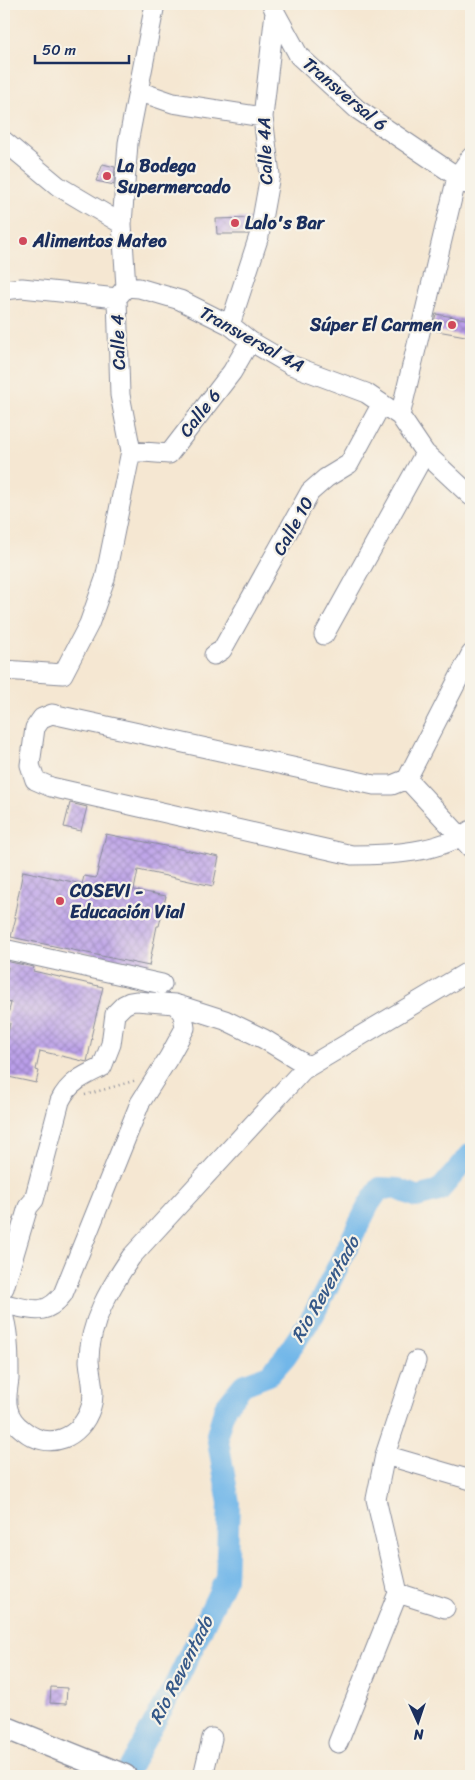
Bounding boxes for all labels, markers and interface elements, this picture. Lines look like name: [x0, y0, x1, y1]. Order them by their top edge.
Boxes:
scale bar: [35, 32, 129, 64]
text: 50 m: [42, 37, 77, 63]
street label: Transversal 6: [295, 49, 395, 139]
street label: Calle 4A: [248, 117, 282, 185]
place label: La Bodega Supermercado: [116, 150, 231, 203]
marker: La Bodega Supermercado: [101, 170, 113, 182]
place label: Lalo's Bar: [245, 207, 326, 239]
marker: Lalo's Bar: [229, 217, 241, 229]
place label: Alimentos Mateo: [32, 225, 167, 257]
marker: Alimentos Mateo: [17, 235, 29, 247]
street label: Transversal 4A: [193, 297, 311, 381]
place label: Súper El Carmen: [309, 309, 442, 341]
street label: Calle 4: [101, 314, 135, 370]
marker: Súper El Carmen: [446, 319, 458, 331]
street label: Calle 6: [171, 382, 229, 444]
street label: Calle 10: [264, 490, 322, 562]
place label: COSEVI - Educación Vial: [69, 875, 185, 928]
marker: COSEVI - Educación Vial: [54, 895, 66, 907]
water label: Rio Reventado: [281, 1228, 369, 1348]
water label: Rio Reventado: [140, 1609, 223, 1730]
north arrow: [392, 1698, 442, 1748]
text: N: [413, 1722, 425, 1747]

